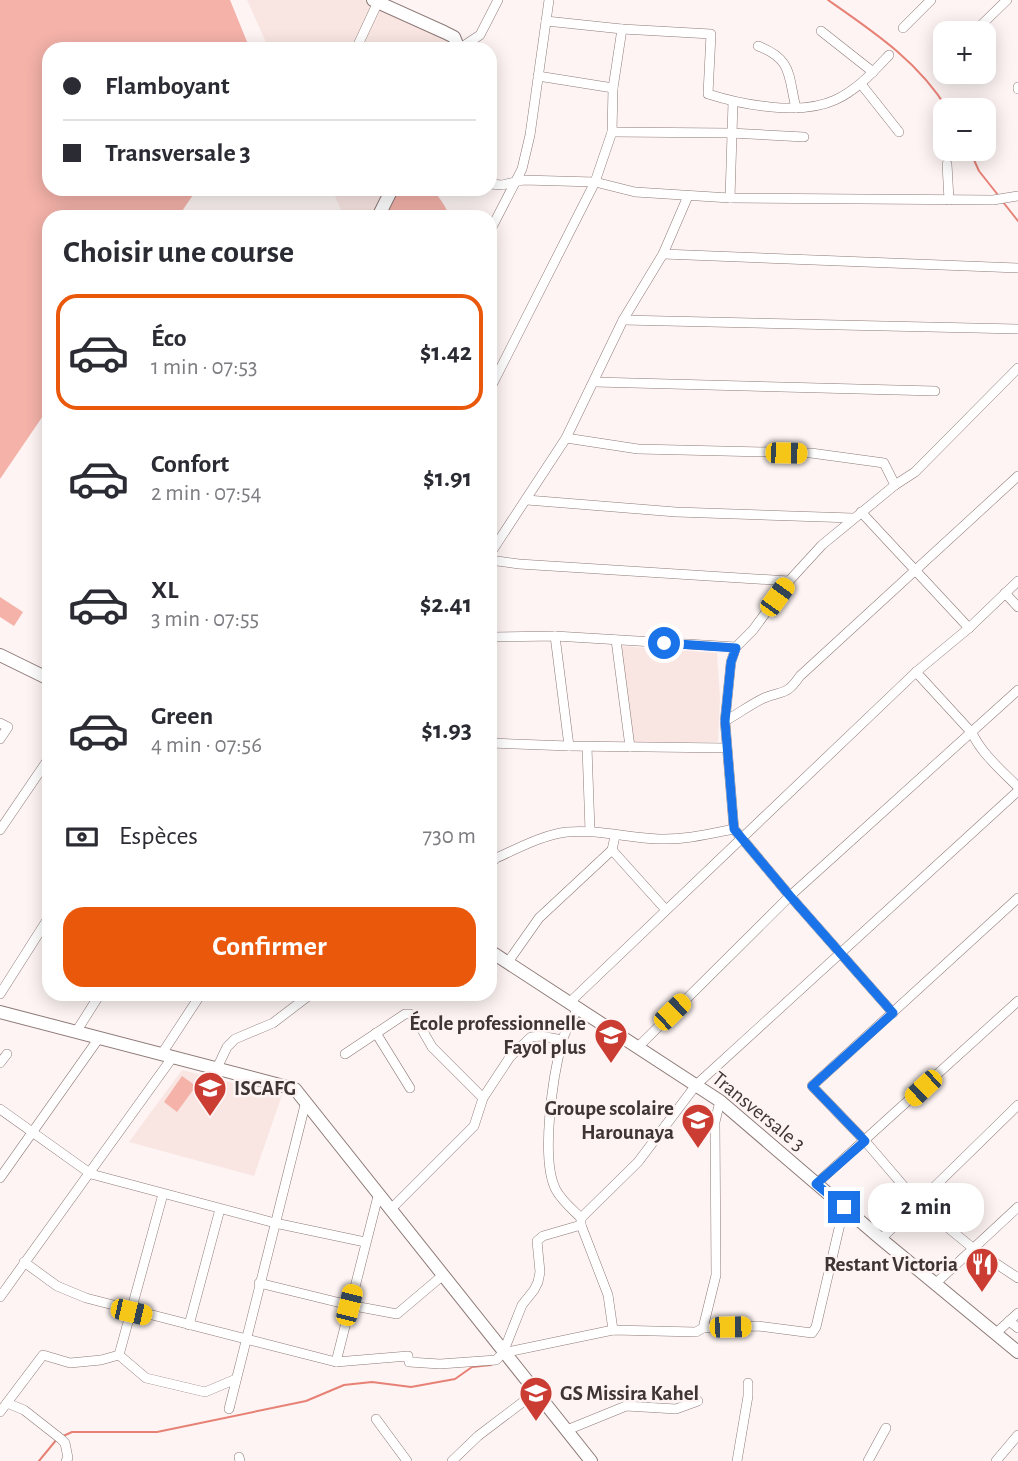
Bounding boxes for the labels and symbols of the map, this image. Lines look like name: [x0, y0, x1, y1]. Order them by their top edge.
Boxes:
car: [765, 442, 808, 464]
car: [757, 574, 798, 620]
route start: [648, 627, 680, 659]
car: [650, 990, 695, 1034]
place label: École professionnelle Fayol plus: [409, 1010, 586, 1058]
school or university icon: École professionnelle Fayol plus: [592, 1016, 630, 1065]
car: [901, 1066, 946, 1110]
street label: Transversale 3: [708, 1068, 809, 1155]
school or university icon: ISCAFG: [191, 1069, 229, 1118]
place label: ISCAFG: [234, 1078, 296, 1099]
place label: Groupe scolaire Harounaya: [544, 1098, 674, 1143]
school or university icon: Groupe scolaire Harounaya: [679, 1101, 717, 1150]
callout: 2 min: [868, 1182, 984, 1232]
route end: [828, 1191, 860, 1223]
restaurant icon: Restant Victoria: [963, 1245, 1001, 1294]
place label: Restant Victoria: [824, 1254, 958, 1275]
car: [334, 1282, 365, 1328]
car: [109, 1297, 154, 1327]
car: [709, 1316, 752, 1338]
school or university icon: GS Missira Kahel: [517, 1374, 555, 1423]
place label: GS Missira Kahel: [560, 1383, 699, 1404]

